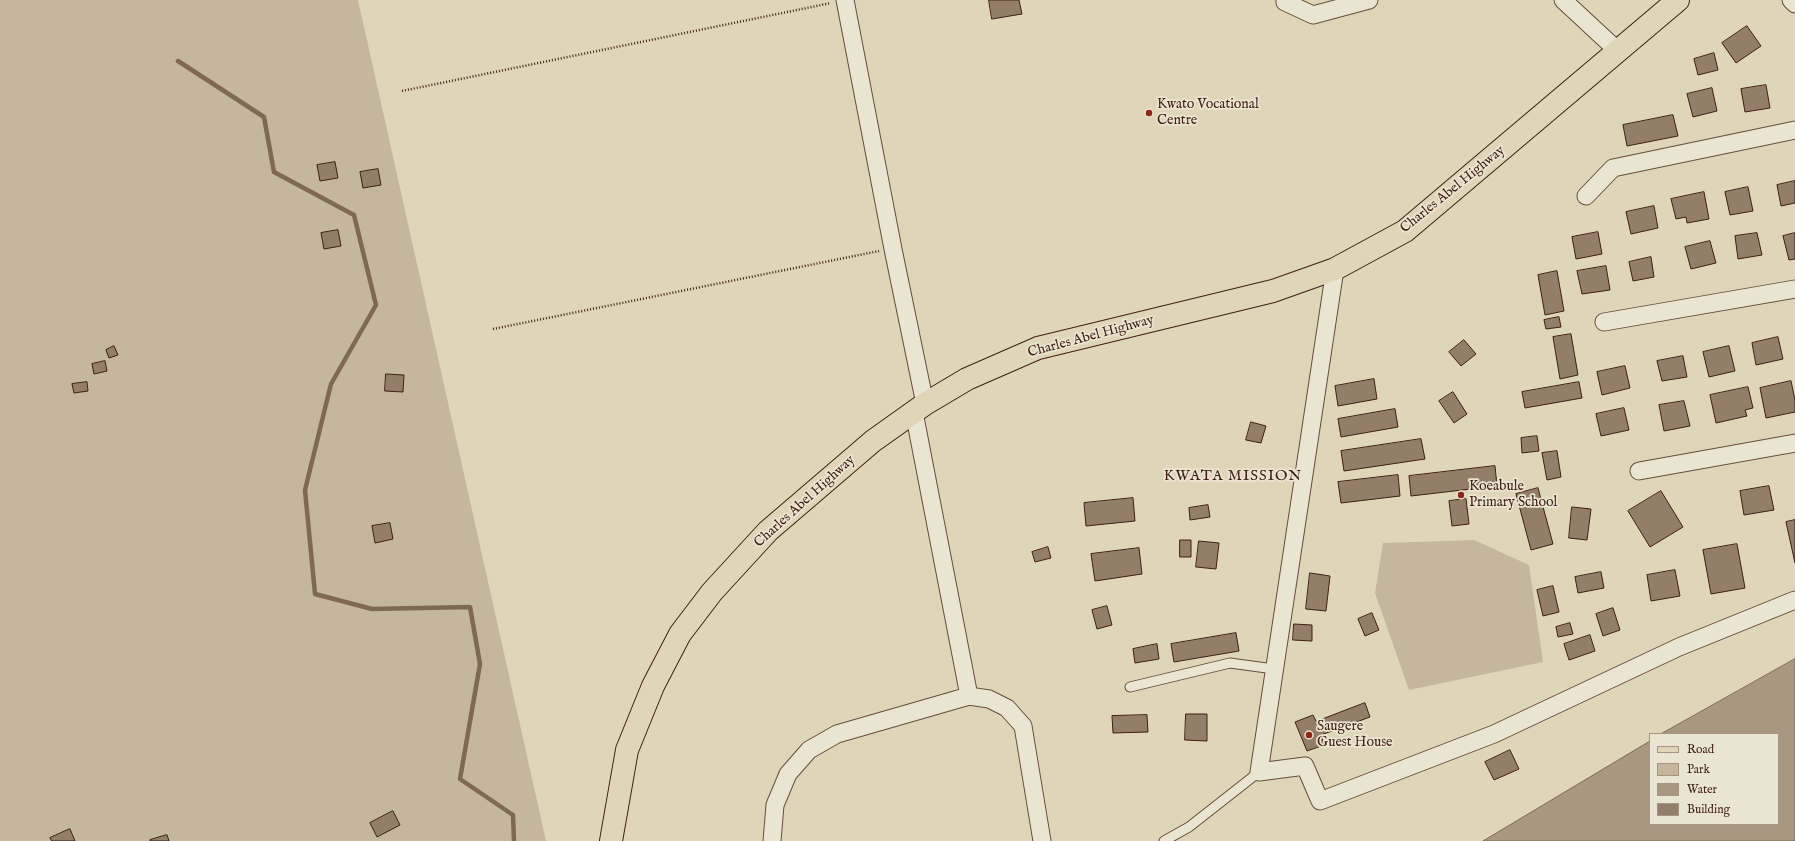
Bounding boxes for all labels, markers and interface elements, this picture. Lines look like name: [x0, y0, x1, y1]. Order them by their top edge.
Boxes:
place label: Kwato Vocational Centre: [1157, 97, 1259, 130]
marker: Kwato Vocational Centre: [1144, 108, 1154, 118]
street label: Charles Abel Highway: [1397, 143, 1509, 237]
street label: Charles Abel Highway: [1026, 312, 1156, 362]
street label: Charles Abel Highway: [751, 452, 859, 552]
district label: KWATA MISSION: [1164, 468, 1302, 486]
place label: Koeabule Primary School: [1469, 479, 1557, 512]
marker: Koeabule Primary School: [1456, 490, 1466, 500]
place label: Saugere Guest House: [1317, 719, 1392, 752]
marker: Saugere Guest House: [1304, 730, 1314, 740]
legend: [1649, 733, 1779, 825]
text: Road: [1687, 742, 1714, 757]
text: Park: [1687, 762, 1710, 777]
text: Water: [1687, 782, 1717, 797]
text: Building: [1687, 802, 1730, 817]

